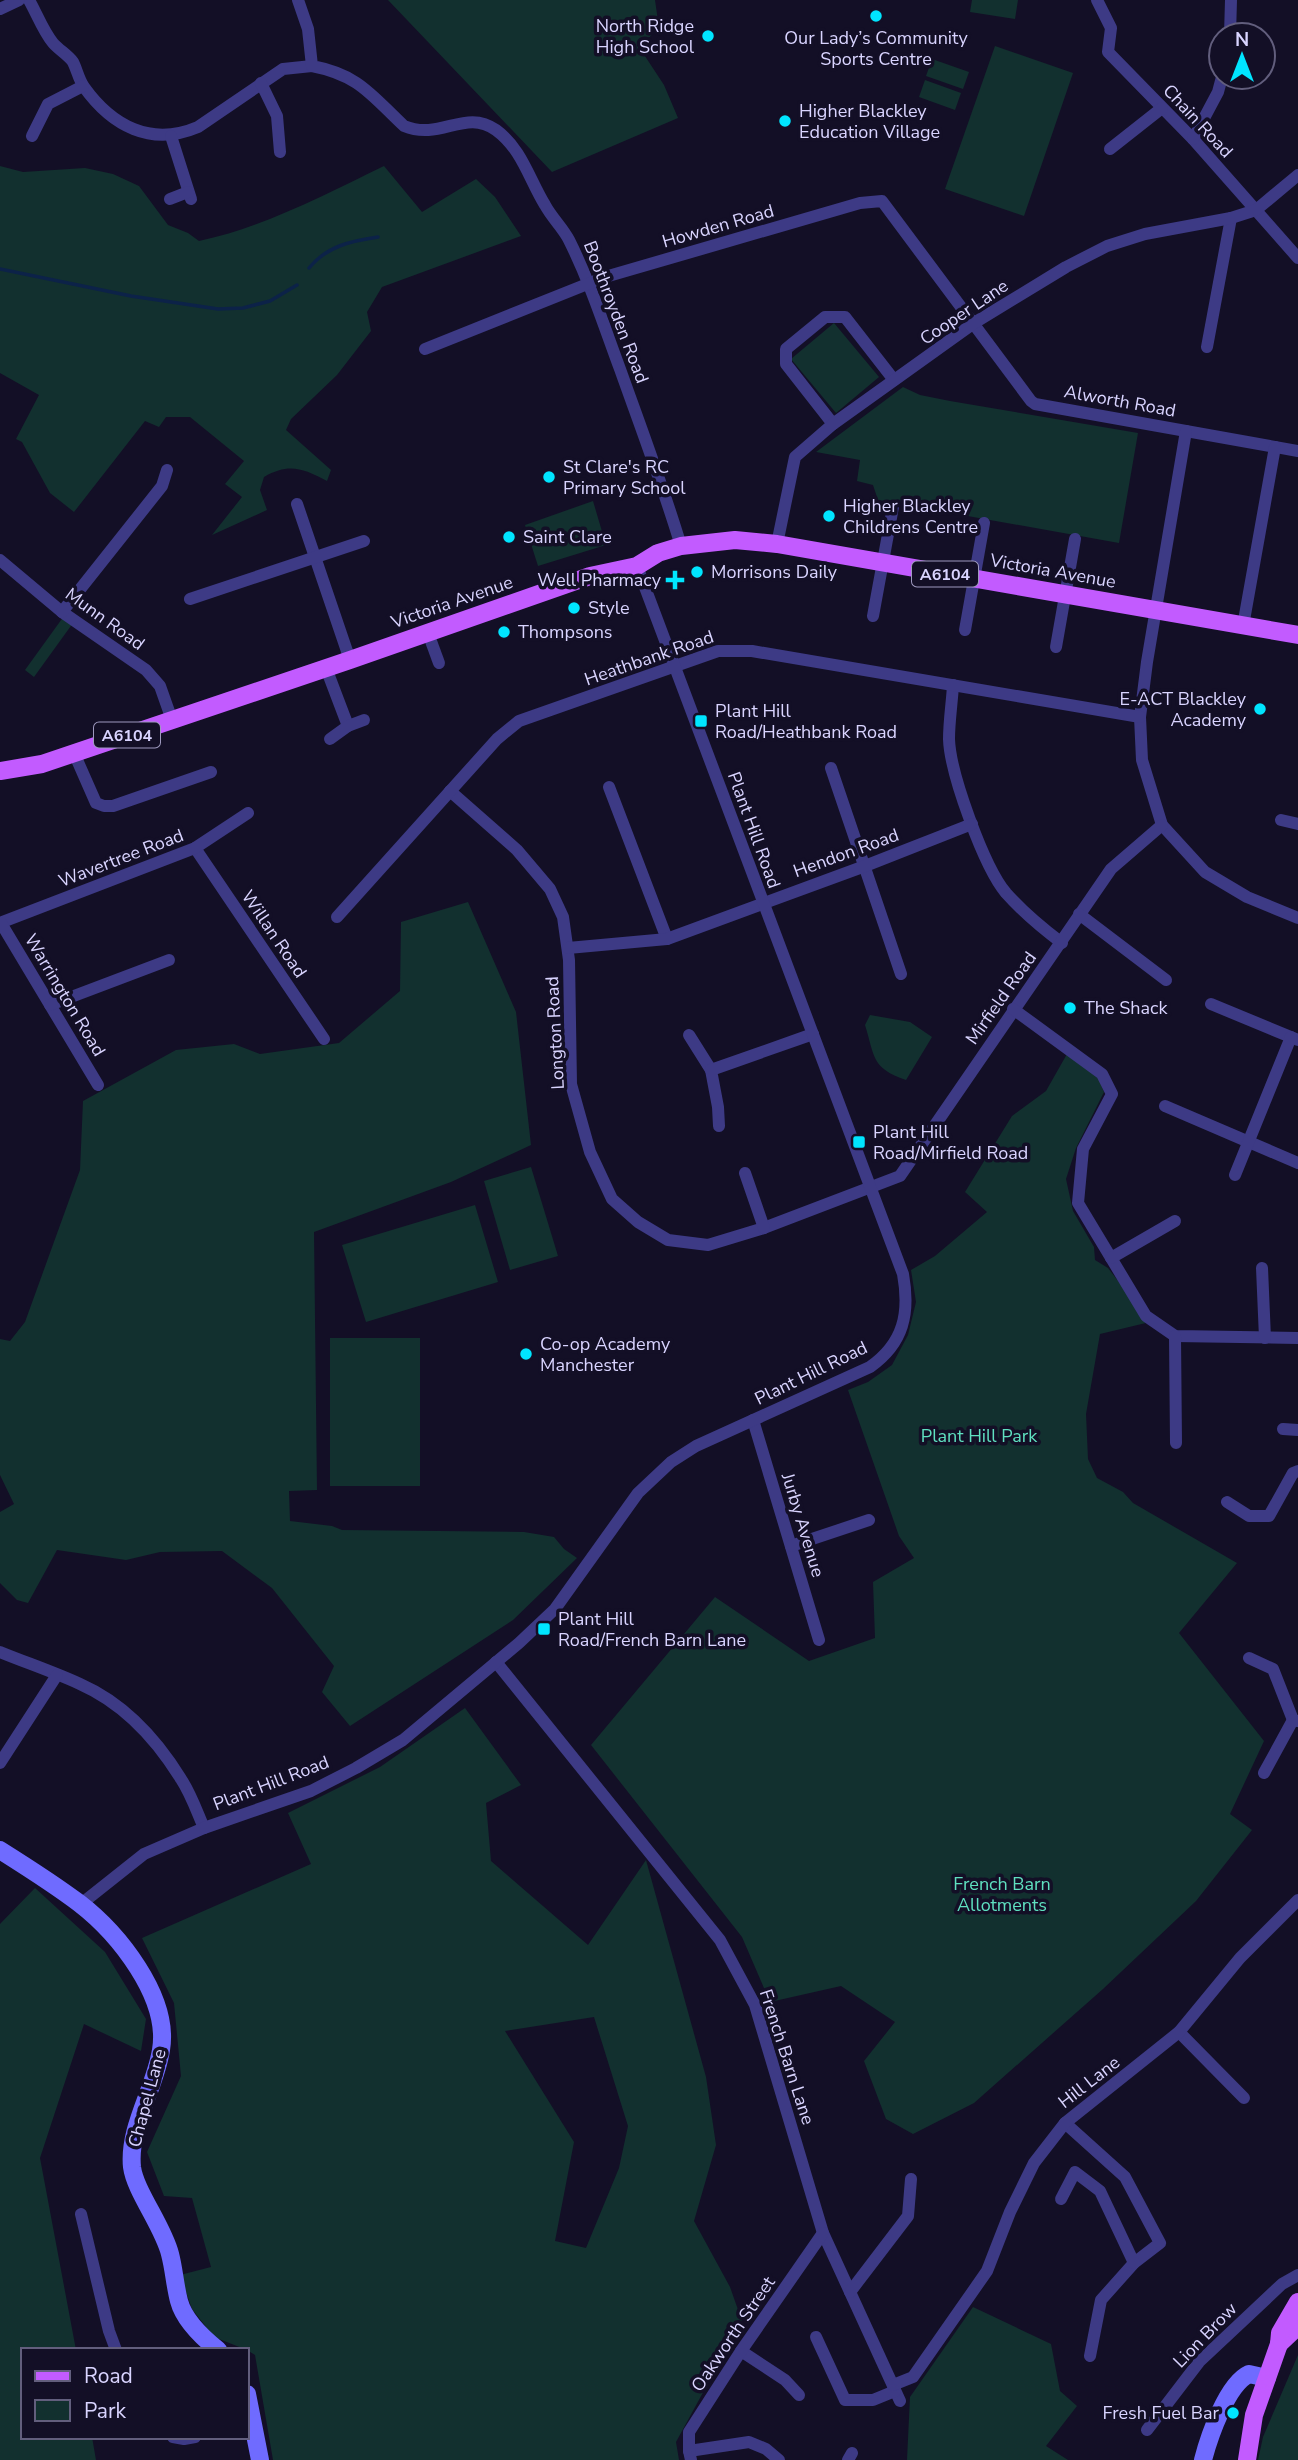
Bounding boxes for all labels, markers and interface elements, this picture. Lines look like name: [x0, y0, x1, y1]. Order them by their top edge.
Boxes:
marker: Our Lady’s Community Sports Centre: [868, 8, 884, 24]
place label: North Ridge High School: [596, 14, 695, 59]
north arrow: [1207, 21, 1277, 91]
place label: Our Lady’s Community Sports Centre: [784, 26, 968, 71]
text: N: [1235, 27, 1249, 53]
marker: North Ridge High School: [700, 28, 716, 44]
street label: Chain Road: [1158, 79, 1238, 163]
place label: Higher Blackley Education Village: [799, 99, 940, 144]
marker: Higher Blackley Education Village: [777, 113, 793, 129]
street label: Howden Road: [659, 199, 777, 253]
street label: Boothroyden Road: [578, 237, 654, 387]
street label: Cooper Lane: [915, 274, 1013, 350]
street label: Alworth Road: [1062, 379, 1178, 423]
place label: St Clare's RC Primary School: [563, 455, 686, 500]
marker: St Clare's RC Primary School: [541, 469, 557, 485]
place label: Higher Blackley Childrens Centre: [843, 494, 978, 539]
marker: Higher Blackley Childrens Centre: [821, 508, 837, 524]
place label: Saint Clare: [523, 525, 612, 549]
marker: Saint Clare: [501, 529, 517, 545]
street label: Victoria Avenue: [987, 548, 1118, 594]
place label: Morrisons Daily: [711, 560, 838, 584]
road number: A6104: [912, 562, 978, 586]
marker: Morrisons Daily: [689, 564, 705, 580]
place label: Well Pharmacy: [537, 568, 662, 592]
street label: Victoria Avenue: [387, 570, 516, 634]
marker: Well Pharmacy: [667, 572, 683, 588]
street label: Munn Road: [61, 582, 149, 656]
place label: Style: [588, 596, 630, 620]
marker: Style: [566, 600, 582, 616]
place label: Thompsons: [518, 620, 613, 644]
marker: Thompsons: [496, 624, 512, 640]
street label: Heathbank Road: [581, 625, 717, 691]
place label: E-ACT Blackley Academy: [1120, 687, 1247, 732]
place label: Plant Hill Road/Heathbank Road: [715, 699, 897, 744]
marker: E-ACT Blackley Academy: [1252, 701, 1268, 717]
marker: Plant Hill Road/Heathbank Road: [693, 713, 709, 729]
road number: A6104: [94, 722, 160, 748]
street label: Plant Hill Road: [722, 768, 786, 892]
street label: Wavertree Road: [55, 823, 187, 893]
street label: Hendon Road: [790, 823, 902, 883]
street label: Willan Road: [236, 885, 312, 983]
street label: Warrington Road: [19, 929, 111, 1061]
street label: Mirfield Road: [960, 947, 1042, 1049]
street label: Longton Road: [540, 976, 570, 1090]
place label: The Shack: [1084, 996, 1168, 1020]
marker: The Shack: [1062, 1000, 1078, 1016]
place label: Plant Hill Road/Mirfield Road: [873, 1120, 1028, 1165]
marker: Plant Hill Road/Mirfield Road: [851, 1134, 867, 1150]
place label: Co-op Academy Manchester: [540, 1332, 671, 1377]
street label: Plant Hill Road: [751, 1335, 871, 1411]
marker: Co-op Academy Manchester: [518, 1346, 534, 1362]
park label: Plant Hill Park: [921, 1424, 1038, 1448]
street label: Jurby Avenue: [775, 1469, 830, 1580]
place label: Plant Hill Road/French Barn Lane: [558, 1607, 746, 1652]
marker: Plant Hill Road/French Barn Lane: [536, 1621, 552, 1637]
street label: Plant Hill Road: [210, 1750, 332, 1816]
park label: French Barn Allotments: [953, 1872, 1051, 1917]
street label: French Barn Lane: [754, 1986, 820, 2128]
street label: Chapel Lane: [122, 2046, 172, 2150]
street label: Hill Lane: [1053, 2050, 1125, 2114]
street label: Oakworth Street: [686, 2271, 781, 2396]
street label: Lion Brow: [1168, 2297, 1242, 2373]
legend: [21, 2348, 248, 2439]
text: Road: [84, 2362, 133, 2390]
text: Park: [84, 2397, 126, 2425]
place label: Fresh Fuel Bar: [1102, 2401, 1220, 2425]
marker: Fresh Fuel Bar: [1225, 2405, 1241, 2421]

